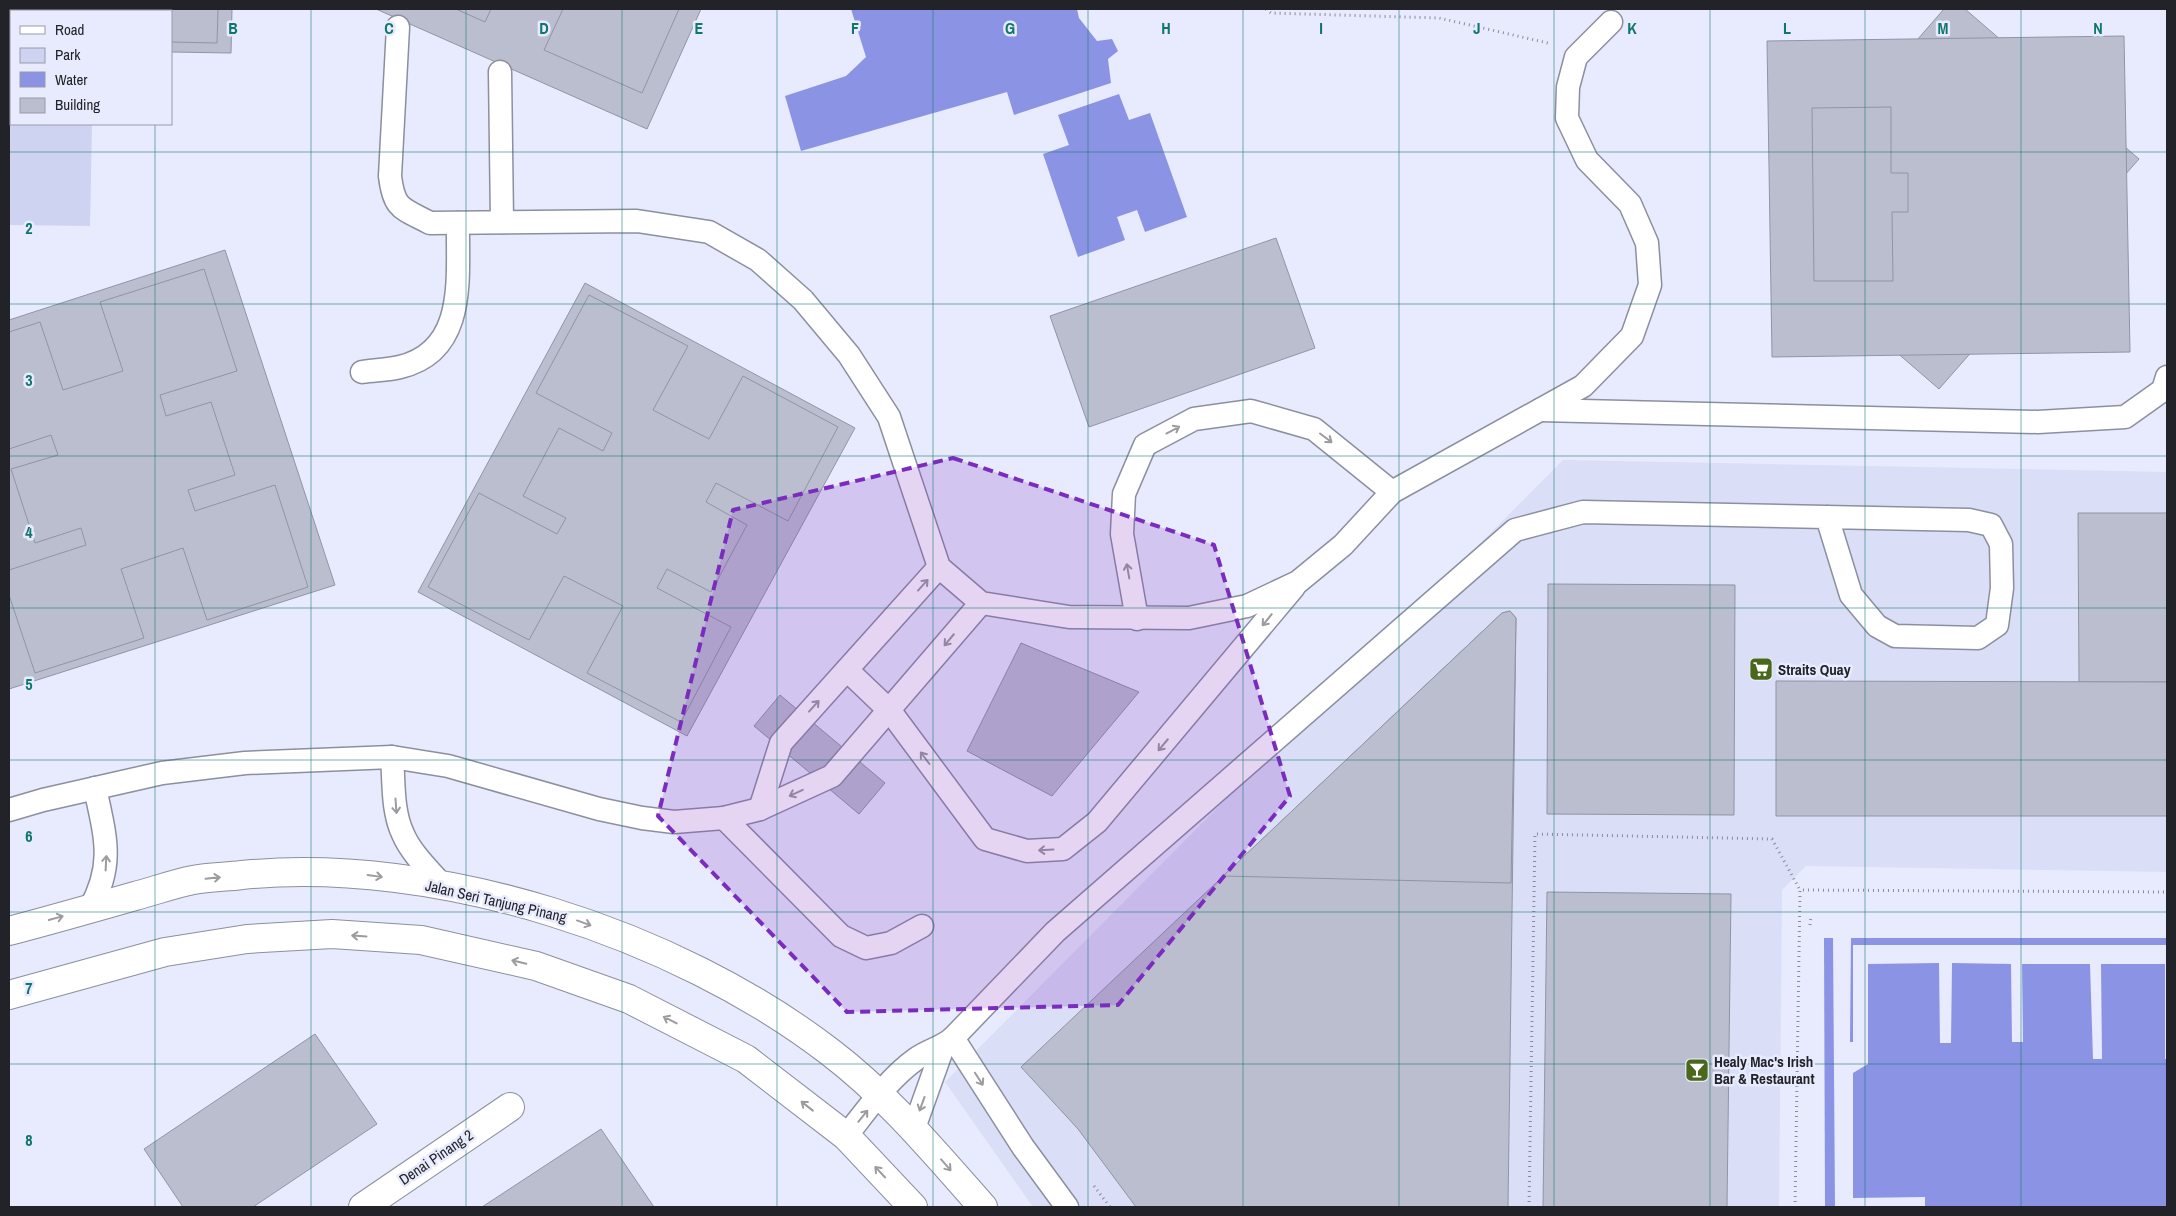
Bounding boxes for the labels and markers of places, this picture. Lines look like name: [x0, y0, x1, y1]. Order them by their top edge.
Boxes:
supermarket icon: Straits Quay: [1748, 656, 1774, 682]
place label: Straits Quay: [1778, 659, 1851, 680]
place label: Healy Mac's Irish Bar & Restaurant: [1714, 1051, 1814, 1089]
bar icon: Healy Mac's Irish Bar & Restaurant: [1684, 1057, 1710, 1083]

